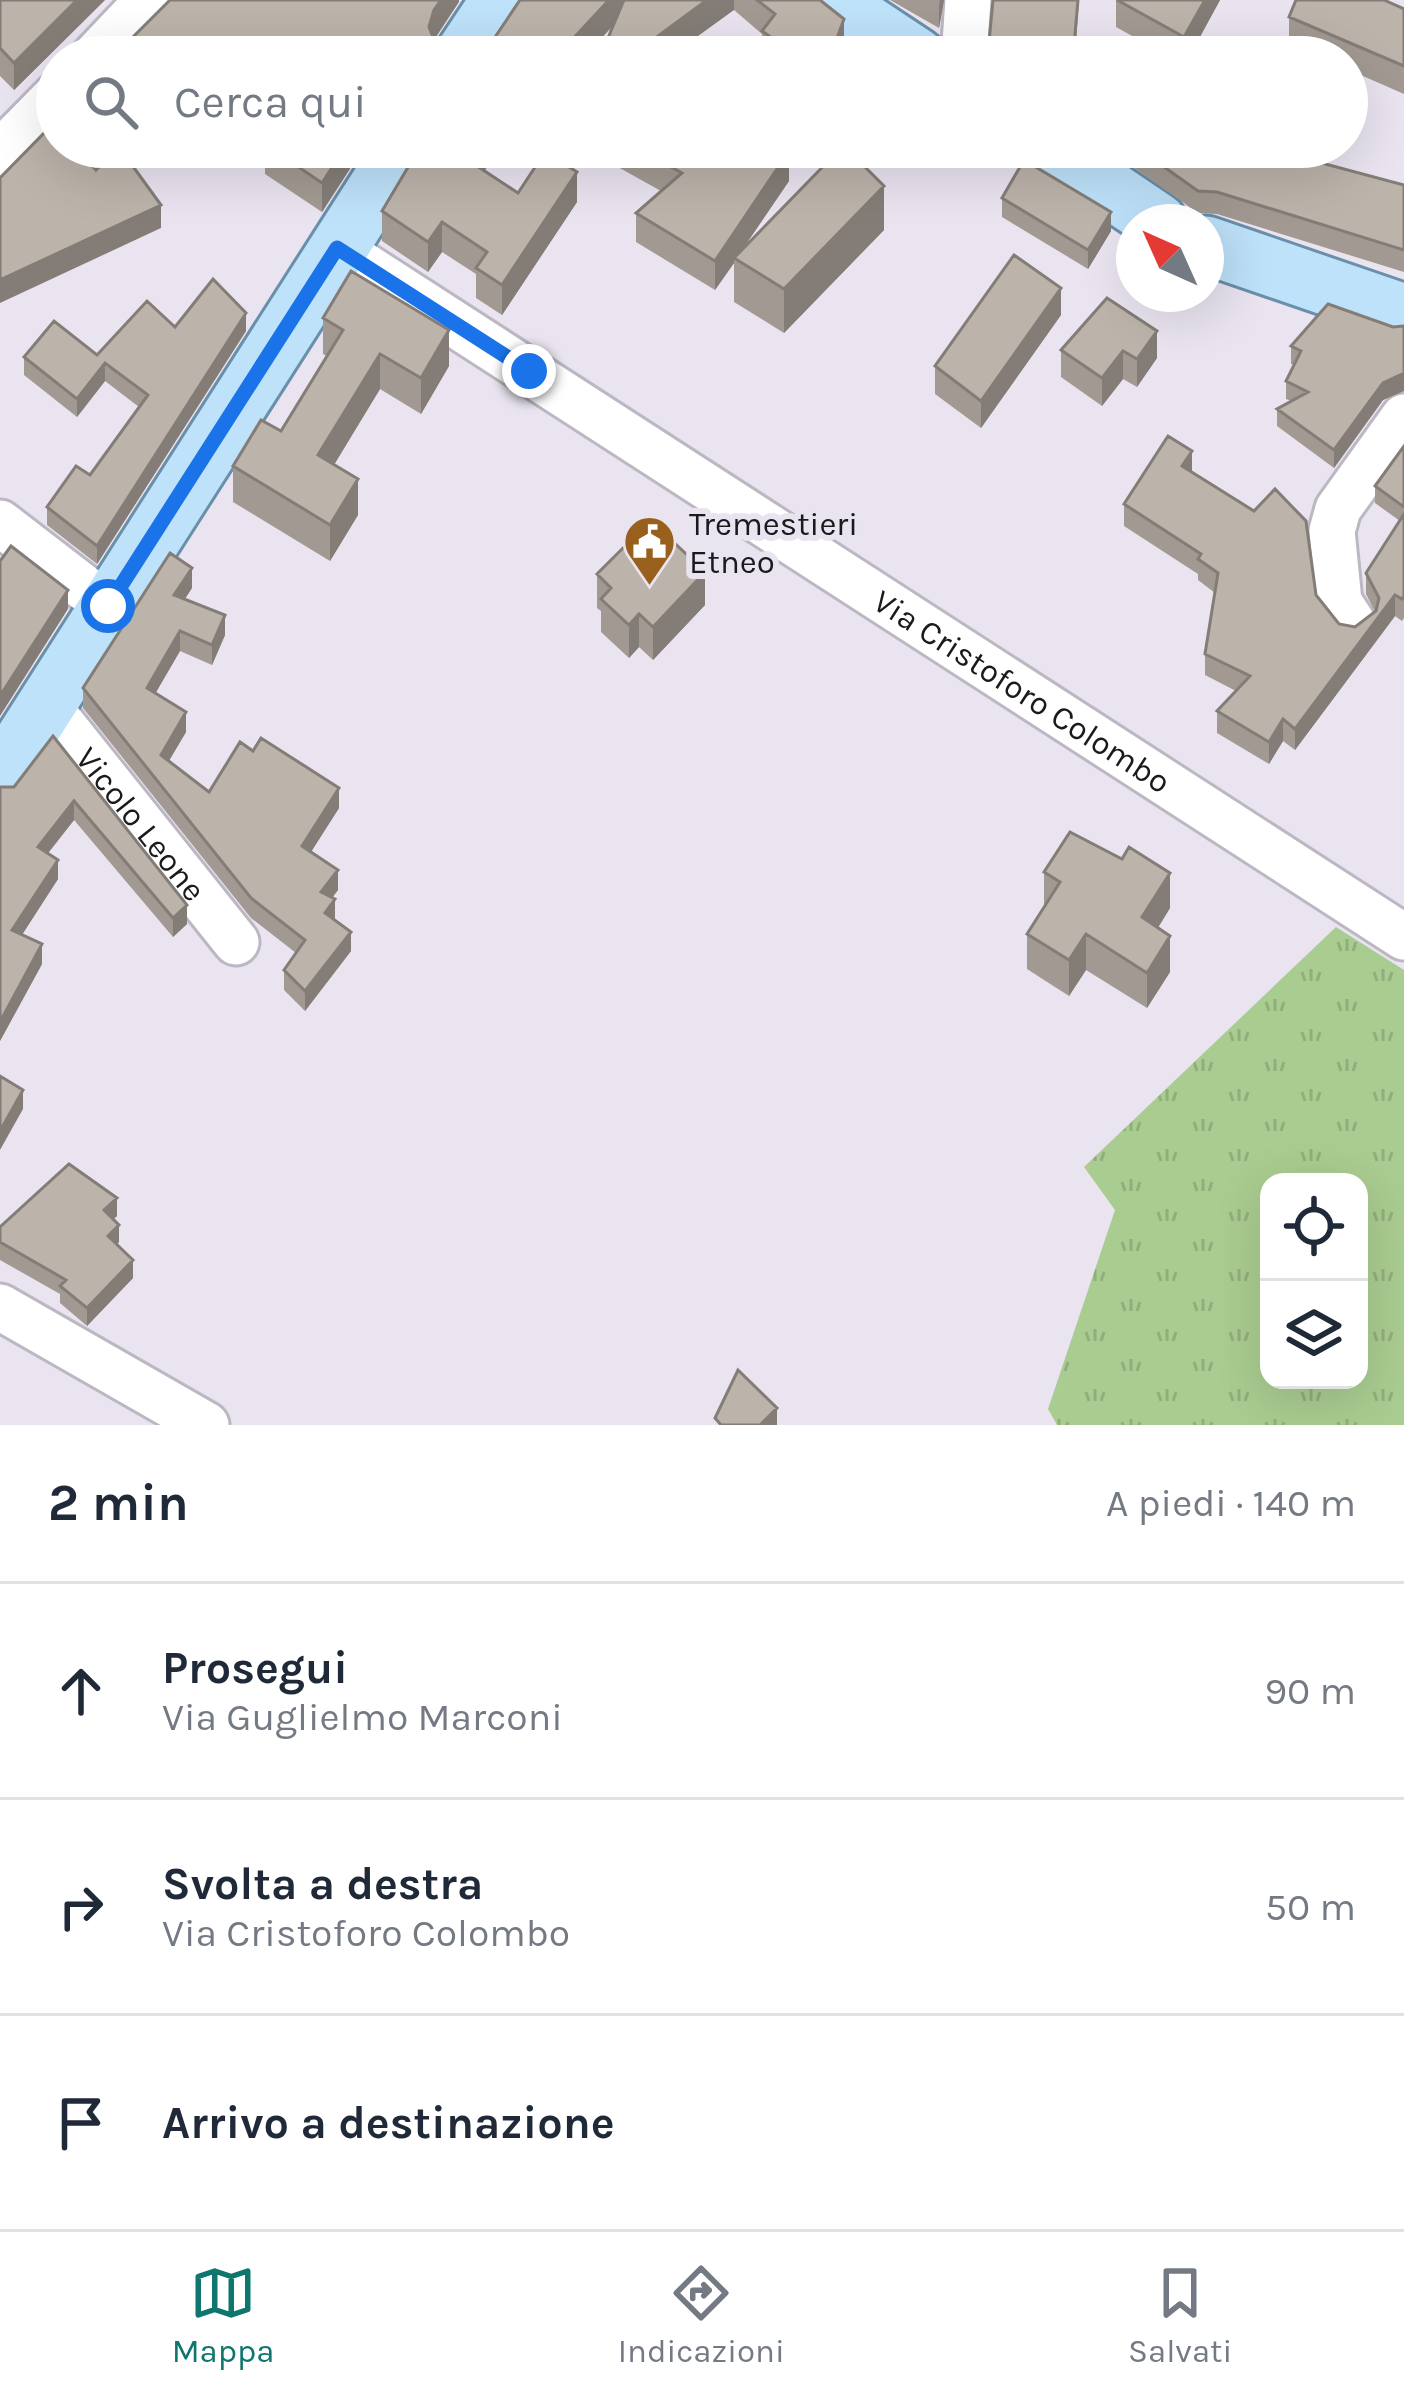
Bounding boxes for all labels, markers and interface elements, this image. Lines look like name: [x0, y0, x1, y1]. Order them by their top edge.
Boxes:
search box: [36, 36, 1368, 168]
icon: search: [78, 69, 144, 135]
text: Cerca qui: [174, 76, 367, 128]
north arrow: [1116, 204, 1224, 312]
route end: [502, 344, 556, 398]
place label: Tremestieri Etneo: [689, 505, 858, 581]
public building icon: Tremestieri Etneo: [622, 514, 678, 588]
route start: [81, 579, 135, 633]
street label: Via Cristoforo Colombo: [867, 582, 1177, 801]
street label: Vicolo Leone: [68, 740, 214, 909]
map controls: [1260, 1173, 1368, 1389]
button: locate: [1260, 1173, 1368, 1281]
button: layers: [1260, 1281, 1368, 1389]
text: 2 min: [48, 1473, 189, 1533]
text: A piedi · 140 m: [1106, 1480, 1356, 1526]
text: Prosegui: [162, 1642, 348, 1694]
icon: ahead: [48, 1658, 114, 1724]
text: 90 m: [1264, 1668, 1356, 1714]
text: Via Guglielmo Marconi: [162, 1694, 563, 1740]
text: Svolta a destra: [162, 1858, 483, 1910]
icon: right: [48, 1874, 114, 1940]
text: 50 m: [1265, 1884, 1356, 1930]
text: Via Cristoforo Colombo: [162, 1910, 570, 1956]
icon: arrive: [48, 2090, 114, 2156]
text: Arrivo a destinazione: [162, 2097, 615, 2149]
tab: Mappa: [172, 2260, 275, 2370]
tab: Indicazioni: [618, 2260, 785, 2370]
tab: Salvati: [1128, 2260, 1232, 2370]

